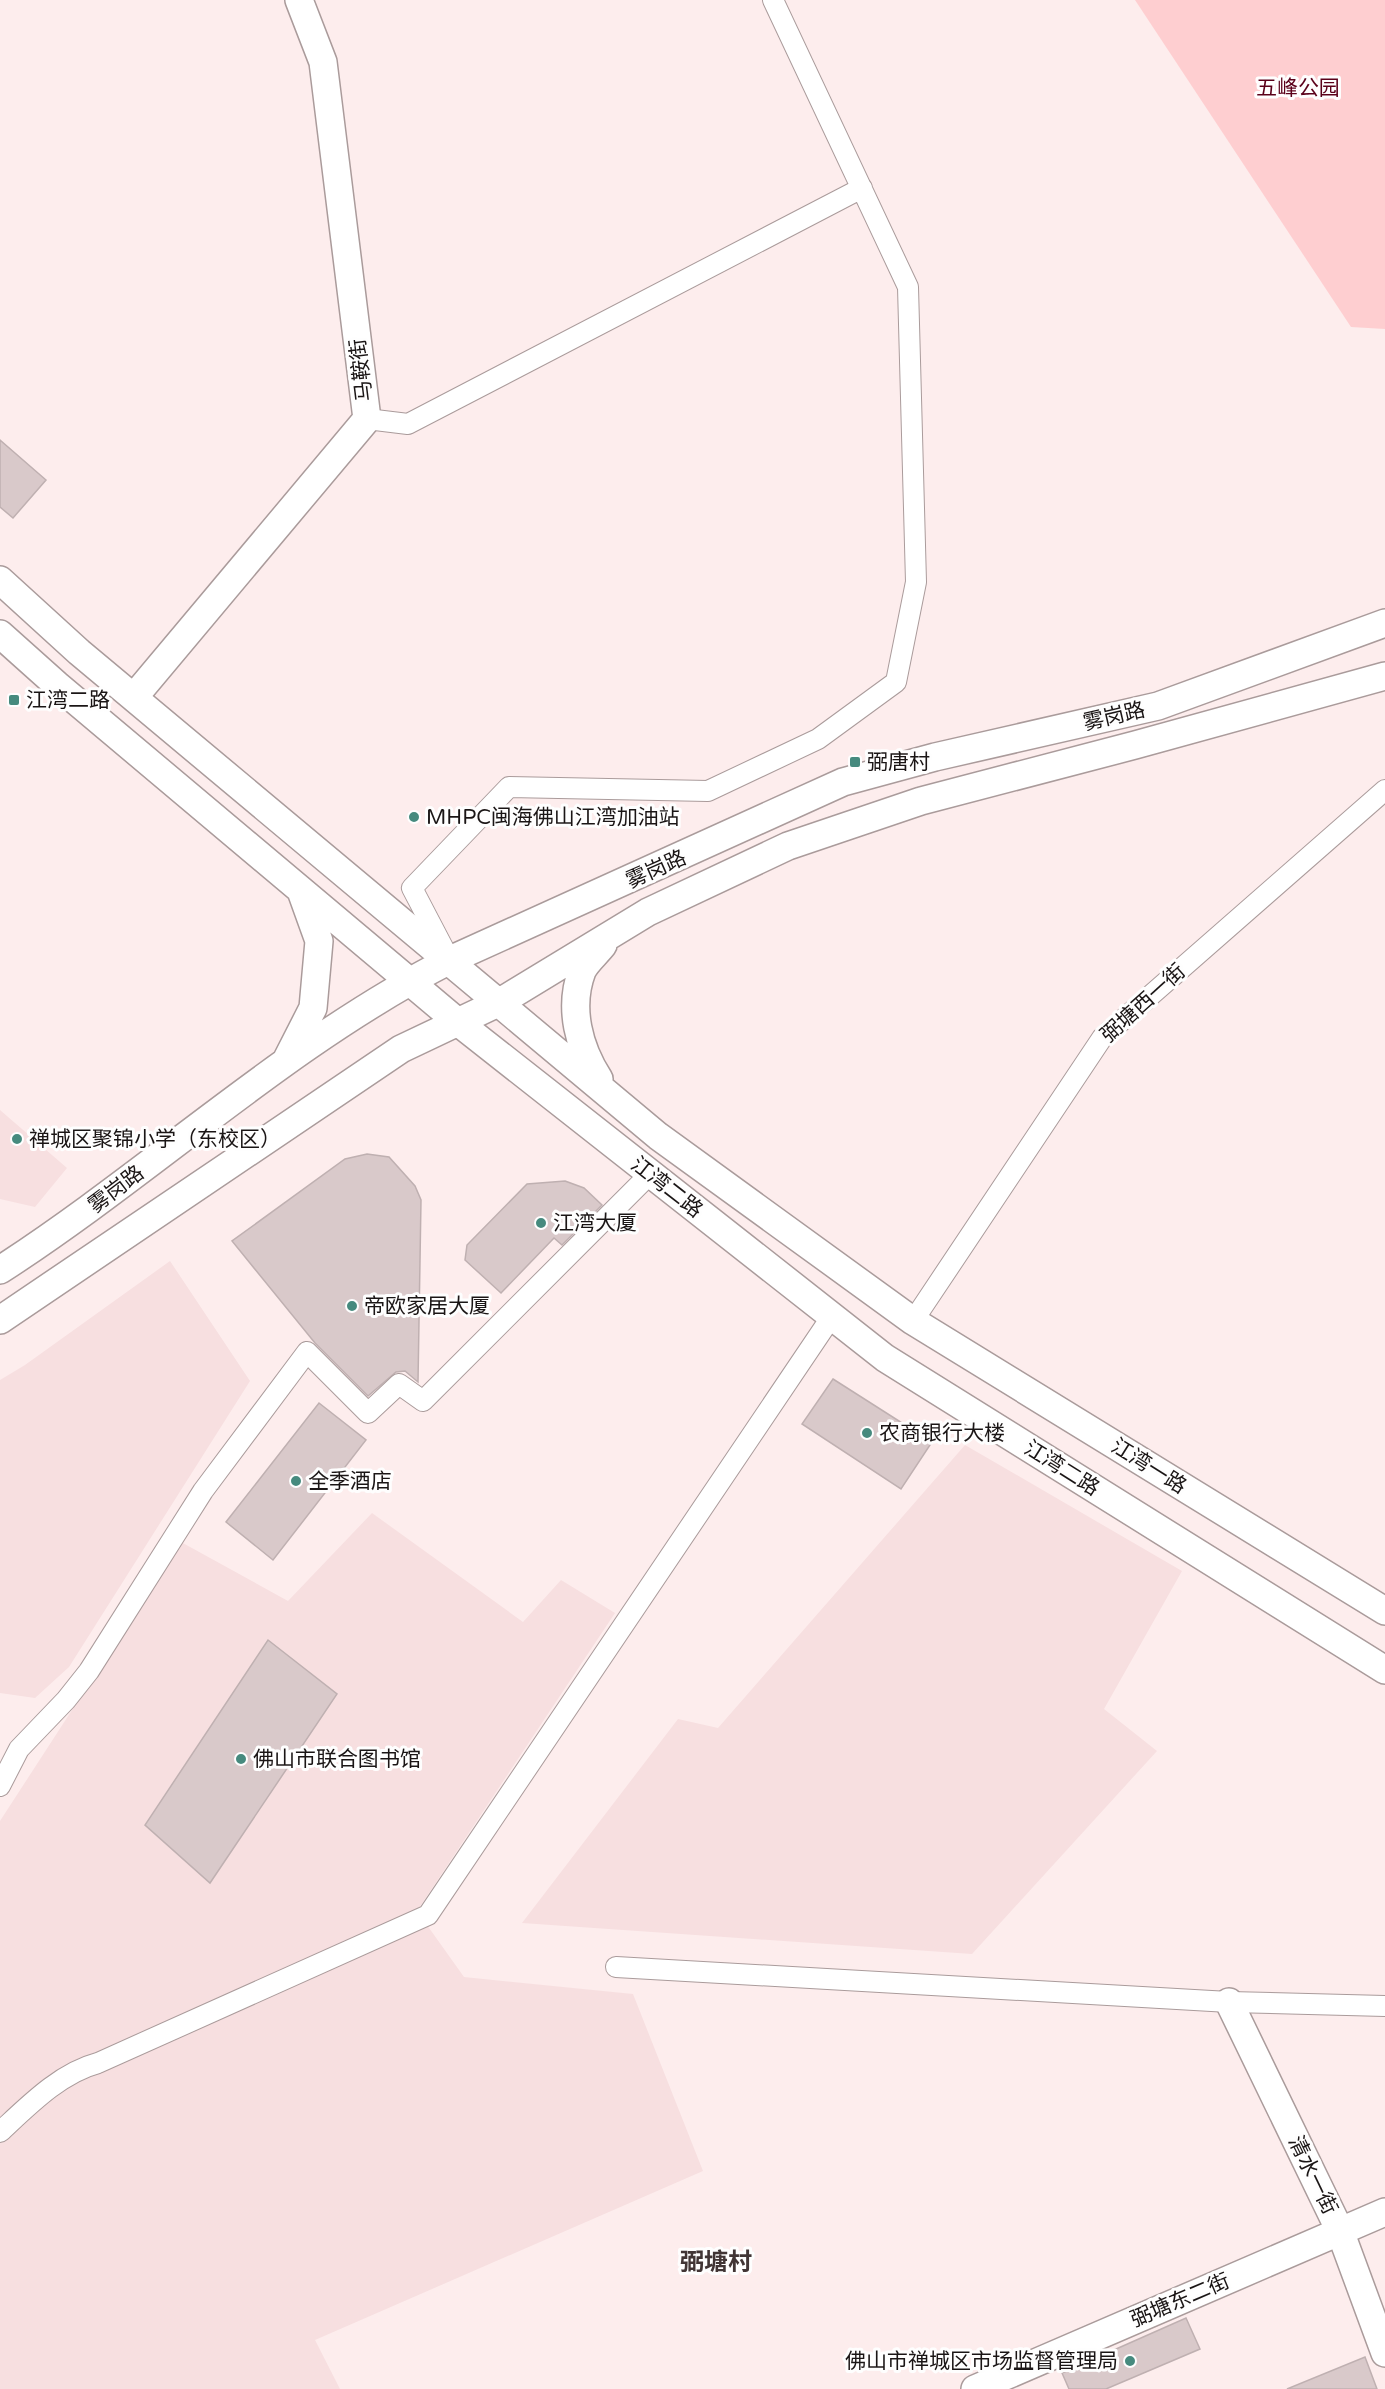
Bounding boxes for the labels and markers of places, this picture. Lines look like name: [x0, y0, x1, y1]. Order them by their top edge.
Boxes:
place label: 江湾二路: [26, 688, 110, 713]
marker: 江湾二路: [7, 693, 21, 707]
place label: 弼唐村: [867, 750, 930, 775]
marker: 弼唐村: [848, 755, 862, 769]
place label: MHPC闽海佛山江湾加油站: [426, 805, 680, 830]
marker: MHPC闽海佛山江湾加油站: [407, 810, 421, 824]
place label: 禅城区聚锦小学（东校区）: [29, 1127, 281, 1152]
marker: 禅城区聚锦小学（东校区）: [10, 1132, 24, 1146]
place label: 江湾大厦: [553, 1211, 637, 1236]
marker: 江湾大厦: [534, 1216, 548, 1230]
place label: 帝欧家居大厦: [364, 1294, 490, 1319]
marker: 帝欧家居大厦: [345, 1299, 359, 1313]
place label: 农商银行大楼: [879, 1421, 1005, 1446]
marker: 农商银行大楼: [860, 1426, 874, 1440]
place label: 全季酒店: [308, 1469, 392, 1494]
marker: 全季酒店: [289, 1474, 303, 1488]
place label: 佛山市联合图书馆: [253, 1747, 421, 1772]
marker: 佛山市联合图书馆: [234, 1752, 248, 1766]
place label: 佛山市禅城区市场监督管理局: [845, 2349, 1118, 2374]
marker: 佛山市禅城区市场监督管理局: [1123, 2354, 1137, 2368]

